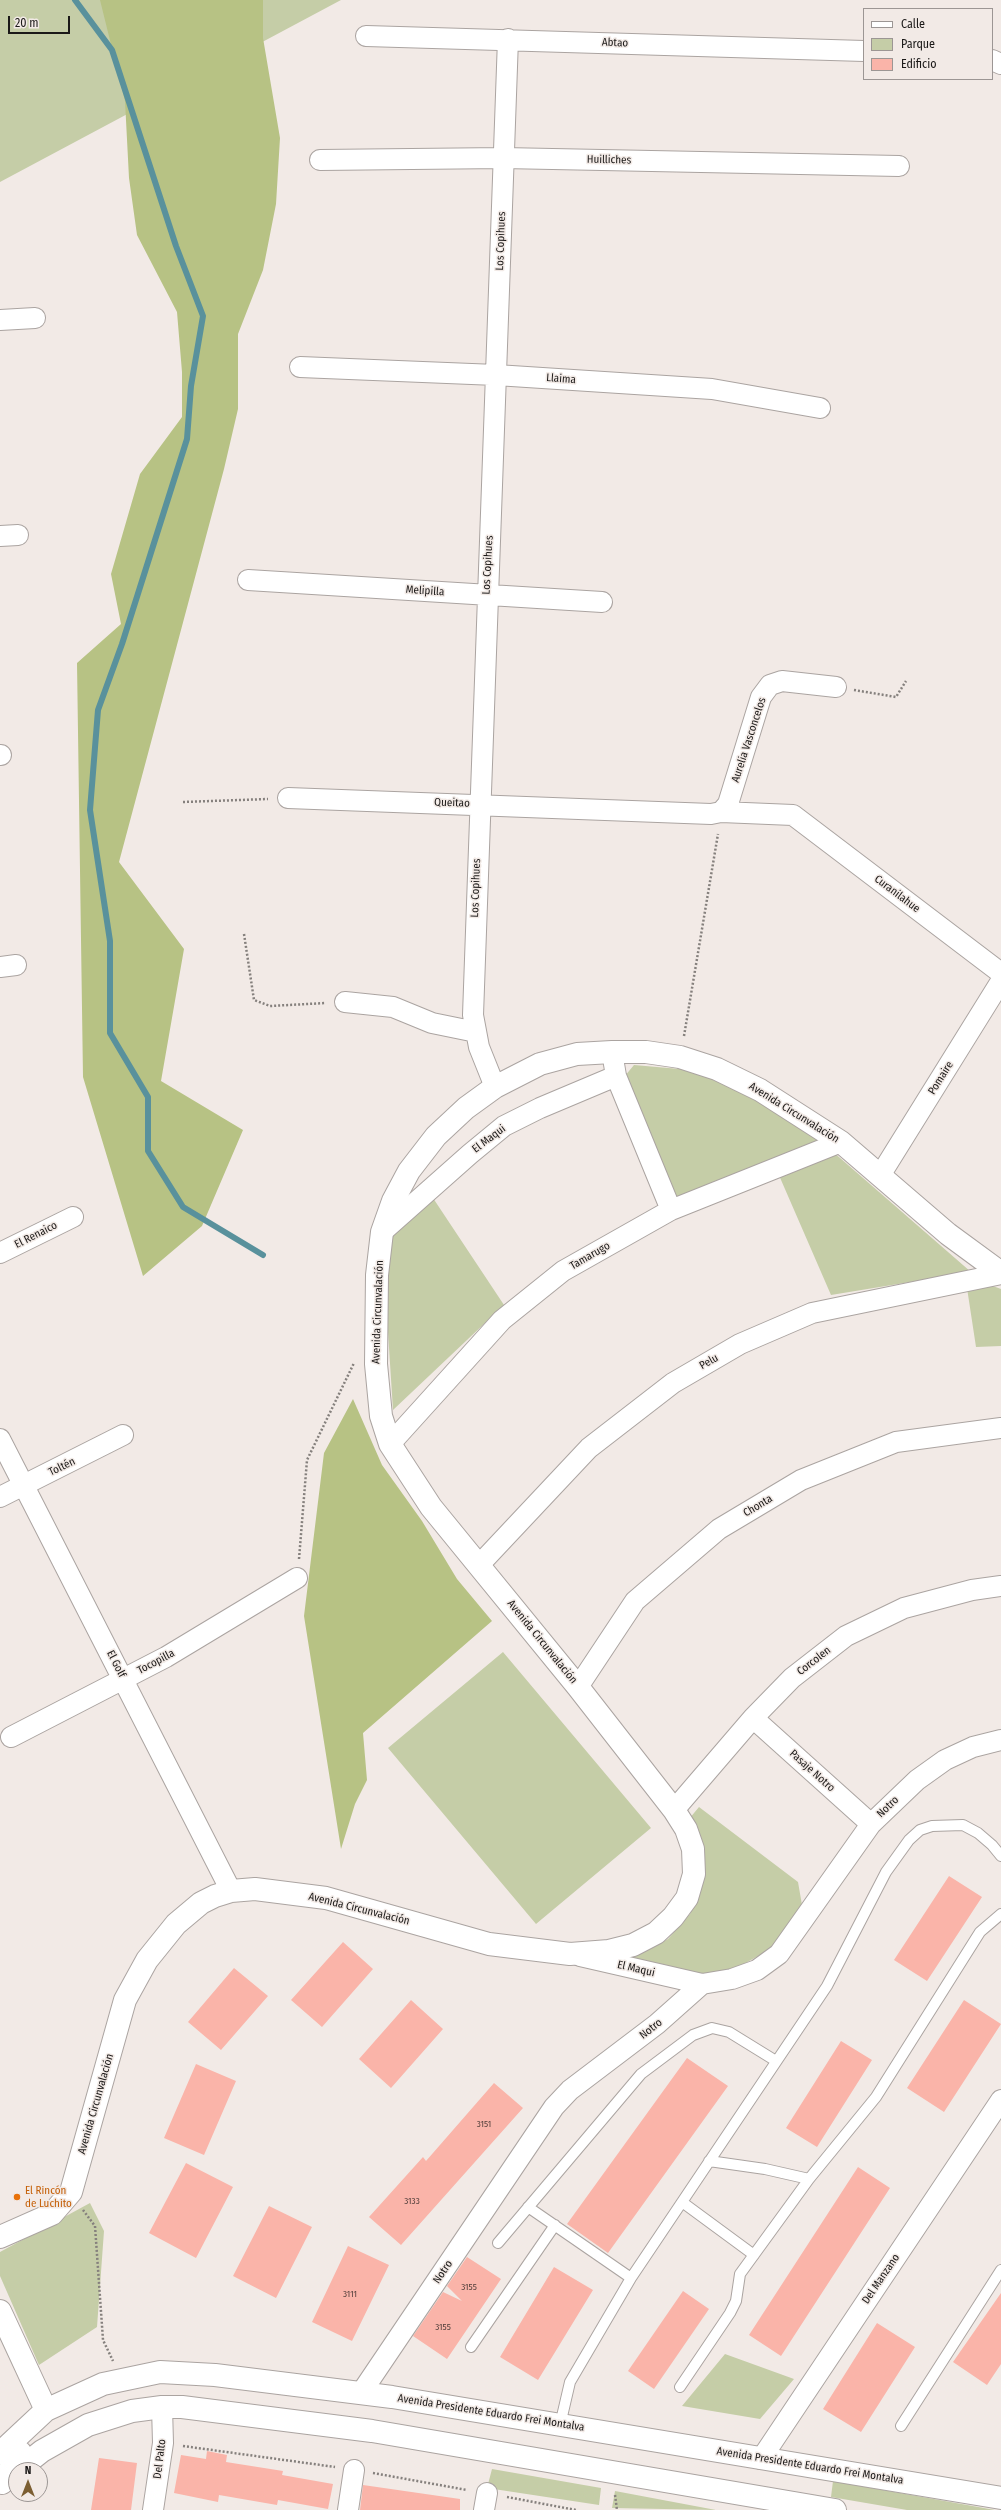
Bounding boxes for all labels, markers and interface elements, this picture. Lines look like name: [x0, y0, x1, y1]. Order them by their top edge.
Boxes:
scale bar: [10, 8, 72, 34]
legend: [863, 8, 993, 80]
text: 20 m: [15, 16, 39, 30]
text: Calle: [901, 17, 925, 31]
street label: Abtao: [602, 36, 628, 50]
text: Parque: [901, 37, 935, 51]
text: Edificio: [901, 57, 937, 71]
street label: Huilliches: [587, 153, 631, 167]
street label: Los Copihues: [493, 211, 509, 271]
street label: Llaima: [546, 371, 576, 387]
street label: Los Copihues: [480, 535, 496, 595]
street label: Melipilla: [405, 583, 445, 599]
street label: Aurelia Vasconcelos: [729, 696, 769, 784]
street label: Queitao: [434, 796, 470, 810]
street label: Los Copihues: [468, 858, 484, 918]
street label: Curanilahue: [872, 873, 922, 915]
street label: Pomaire: [926, 1059, 956, 1097]
street label: Avenida Circunvalación: [746, 1080, 842, 1146]
street label: El Maqui: [470, 1122, 508, 1156]
street label: El Renaico: [12, 1219, 60, 1251]
street label: Tamarugo: [568, 1239, 612, 1273]
street label: Avenida Circunvalación: [370, 1260, 386, 1364]
street label: Pelu: [697, 1351, 721, 1373]
street label: Toltén: [47, 1455, 77, 1479]
street label: Chonta: [741, 1492, 775, 1520]
street label: Avenida Circunvalación: [504, 1598, 580, 1686]
street label: Corcolen: [795, 1644, 833, 1678]
street label: Tocopilla: [135, 1647, 177, 1677]
street label: El Golf: [104, 1648, 128, 1680]
street label: Pasaje Notro: [787, 1747, 837, 1795]
street label: Notro: [874, 1793, 902, 1821]
street label: Avenida Circunvalación: [307, 1890, 411, 1928]
street label: El Maqui: [616, 1958, 656, 1980]
street label: Notro: [637, 2016, 665, 2042]
street label: Avenida Circunvalación: [75, 2052, 117, 2156]
house number: 3151: [477, 2119, 491, 2129]
place label: El Rincón de Luchito: [25, 2184, 72, 2210]
marker: El Rincón de Luchito: [12, 2192, 22, 2202]
house number: 3133: [404, 2196, 420, 2206]
street label: Del Manzano: [859, 2251, 903, 2307]
street label: Notro: [430, 2258, 456, 2286]
house number: 3155: [461, 2282, 477, 2292]
house number: 3111: [343, 2289, 357, 2299]
house number: 3155: [435, 2322, 451, 2332]
street label: Avenida Presidente Eduardo Frei Montalva: [397, 2392, 585, 2434]
street label: Del Palto: [151, 2438, 169, 2480]
street label: Avenida Presidente Eduardo Frei Montalva: [716, 2445, 904, 2487]
north arrow: [8, 2462, 48, 2502]
text: N: [25, 2464, 31, 2477]

